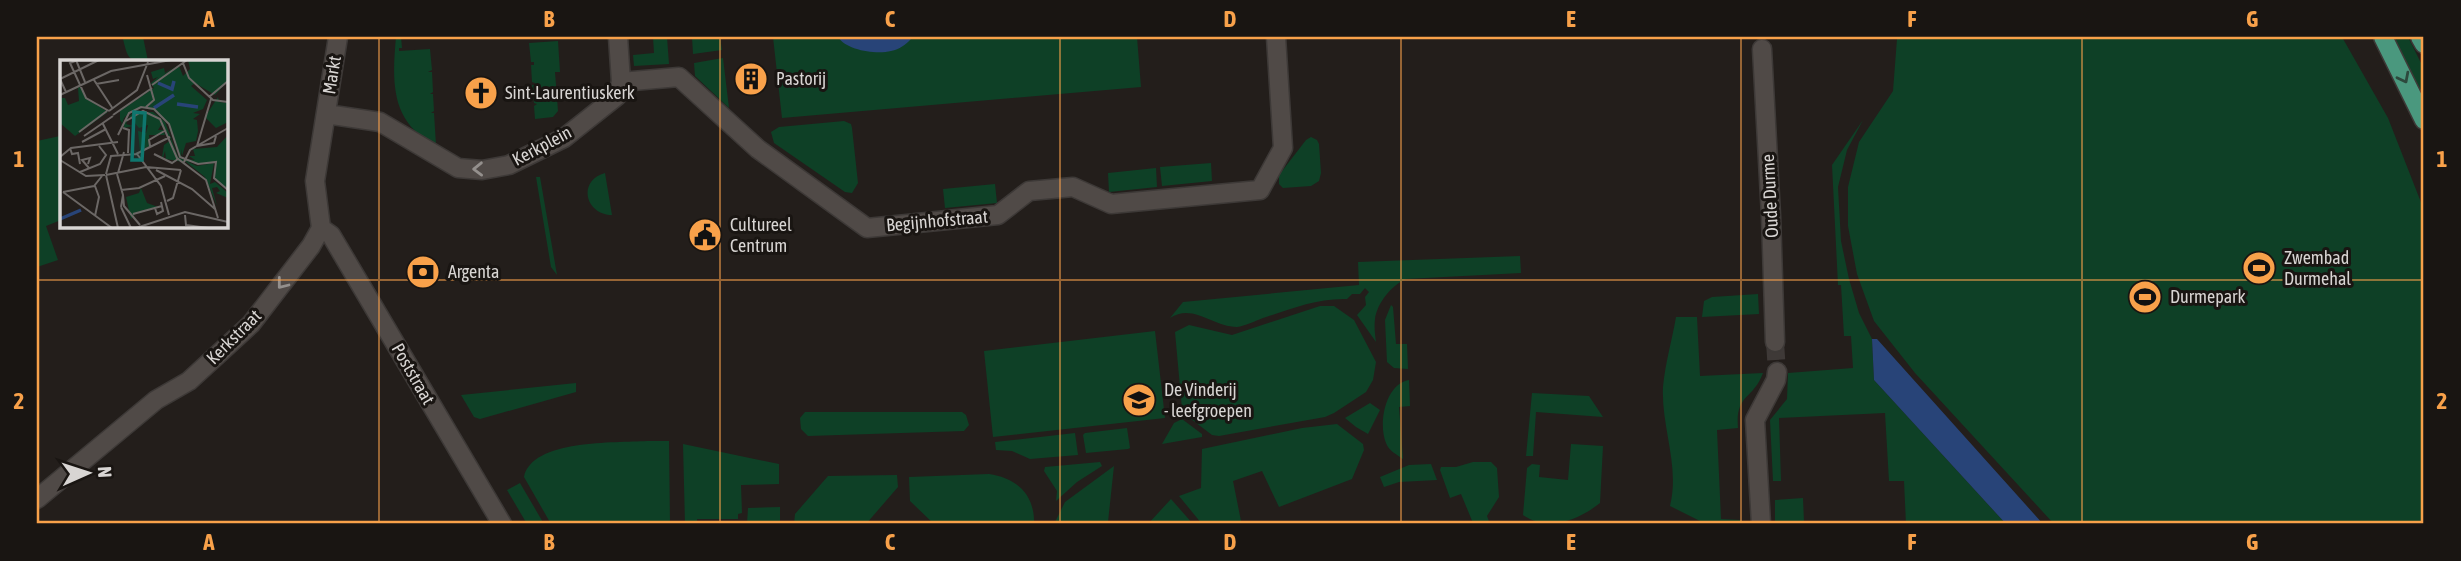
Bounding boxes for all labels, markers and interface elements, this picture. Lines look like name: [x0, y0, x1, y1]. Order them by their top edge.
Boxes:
text: A: [202, 6, 215, 32]
text: B: [544, 6, 555, 32]
text: C: [885, 6, 896, 32]
text: D: [1224, 6, 1237, 32]
text: E: [1566, 6, 1576, 32]
text: F: [1907, 6, 1917, 32]
text: G: [2246, 6, 2258, 32]
street label: Markt: [318, 54, 345, 96]
inset map: [60, 60, 228, 228]
building icon: Pastorij: [732, 60, 770, 98]
place label: Pastorij: [776, 68, 826, 89]
one-way arrow: [2396, 71, 2410, 83]
church icon: Sint-Laurentiuskerk: [462, 74, 500, 112]
place label: Sint-Laurentiuskerk: [505, 82, 635, 103]
street label: Kerkplein: [509, 121, 575, 170]
text: 1: [14, 146, 25, 172]
text: 1: [2437, 146, 2448, 172]
street label: Oude Durme: [1757, 154, 1782, 238]
one-way arrow: [472, 161, 483, 176]
street label: Begijnhofstraat: [885, 206, 989, 235]
place label: Cultureel Centrum: [730, 214, 792, 256]
public building icon: Cultureel Centrum: [686, 216, 724, 254]
place label: Zwembad Durmehal: [2284, 247, 2351, 289]
sports icon: Zwembad Durmehal: [2240, 249, 2278, 287]
bank icon: Argenta: [404, 253, 442, 291]
place label: Argenta: [448, 261, 499, 282]
one-way arrow: [278, 277, 291, 289]
sports icon: Durmepark: [2126, 278, 2164, 316]
place label: Durmepark: [2170, 286, 2245, 307]
street label: Kerkstraat: [202, 305, 265, 368]
street label: Poststraat: [388, 339, 439, 408]
place label: De Vinderij - leefgroepen: [1164, 379, 1252, 421]
school or university icon: De Vinderij - leefgroepen: [1120, 381, 1158, 419]
text: 2: [14, 388, 24, 414]
text: 2: [2437, 388, 2447, 414]
north arrow: [52, 438, 122, 508]
text: N: [94, 466, 116, 478]
text: A: [202, 529, 215, 555]
text: B: [544, 529, 555, 555]
text: C: [885, 529, 896, 555]
text: D: [1224, 529, 1237, 555]
text: E: [1566, 529, 1576, 555]
text: F: [1907, 529, 1917, 555]
text: G: [2246, 529, 2258, 555]

